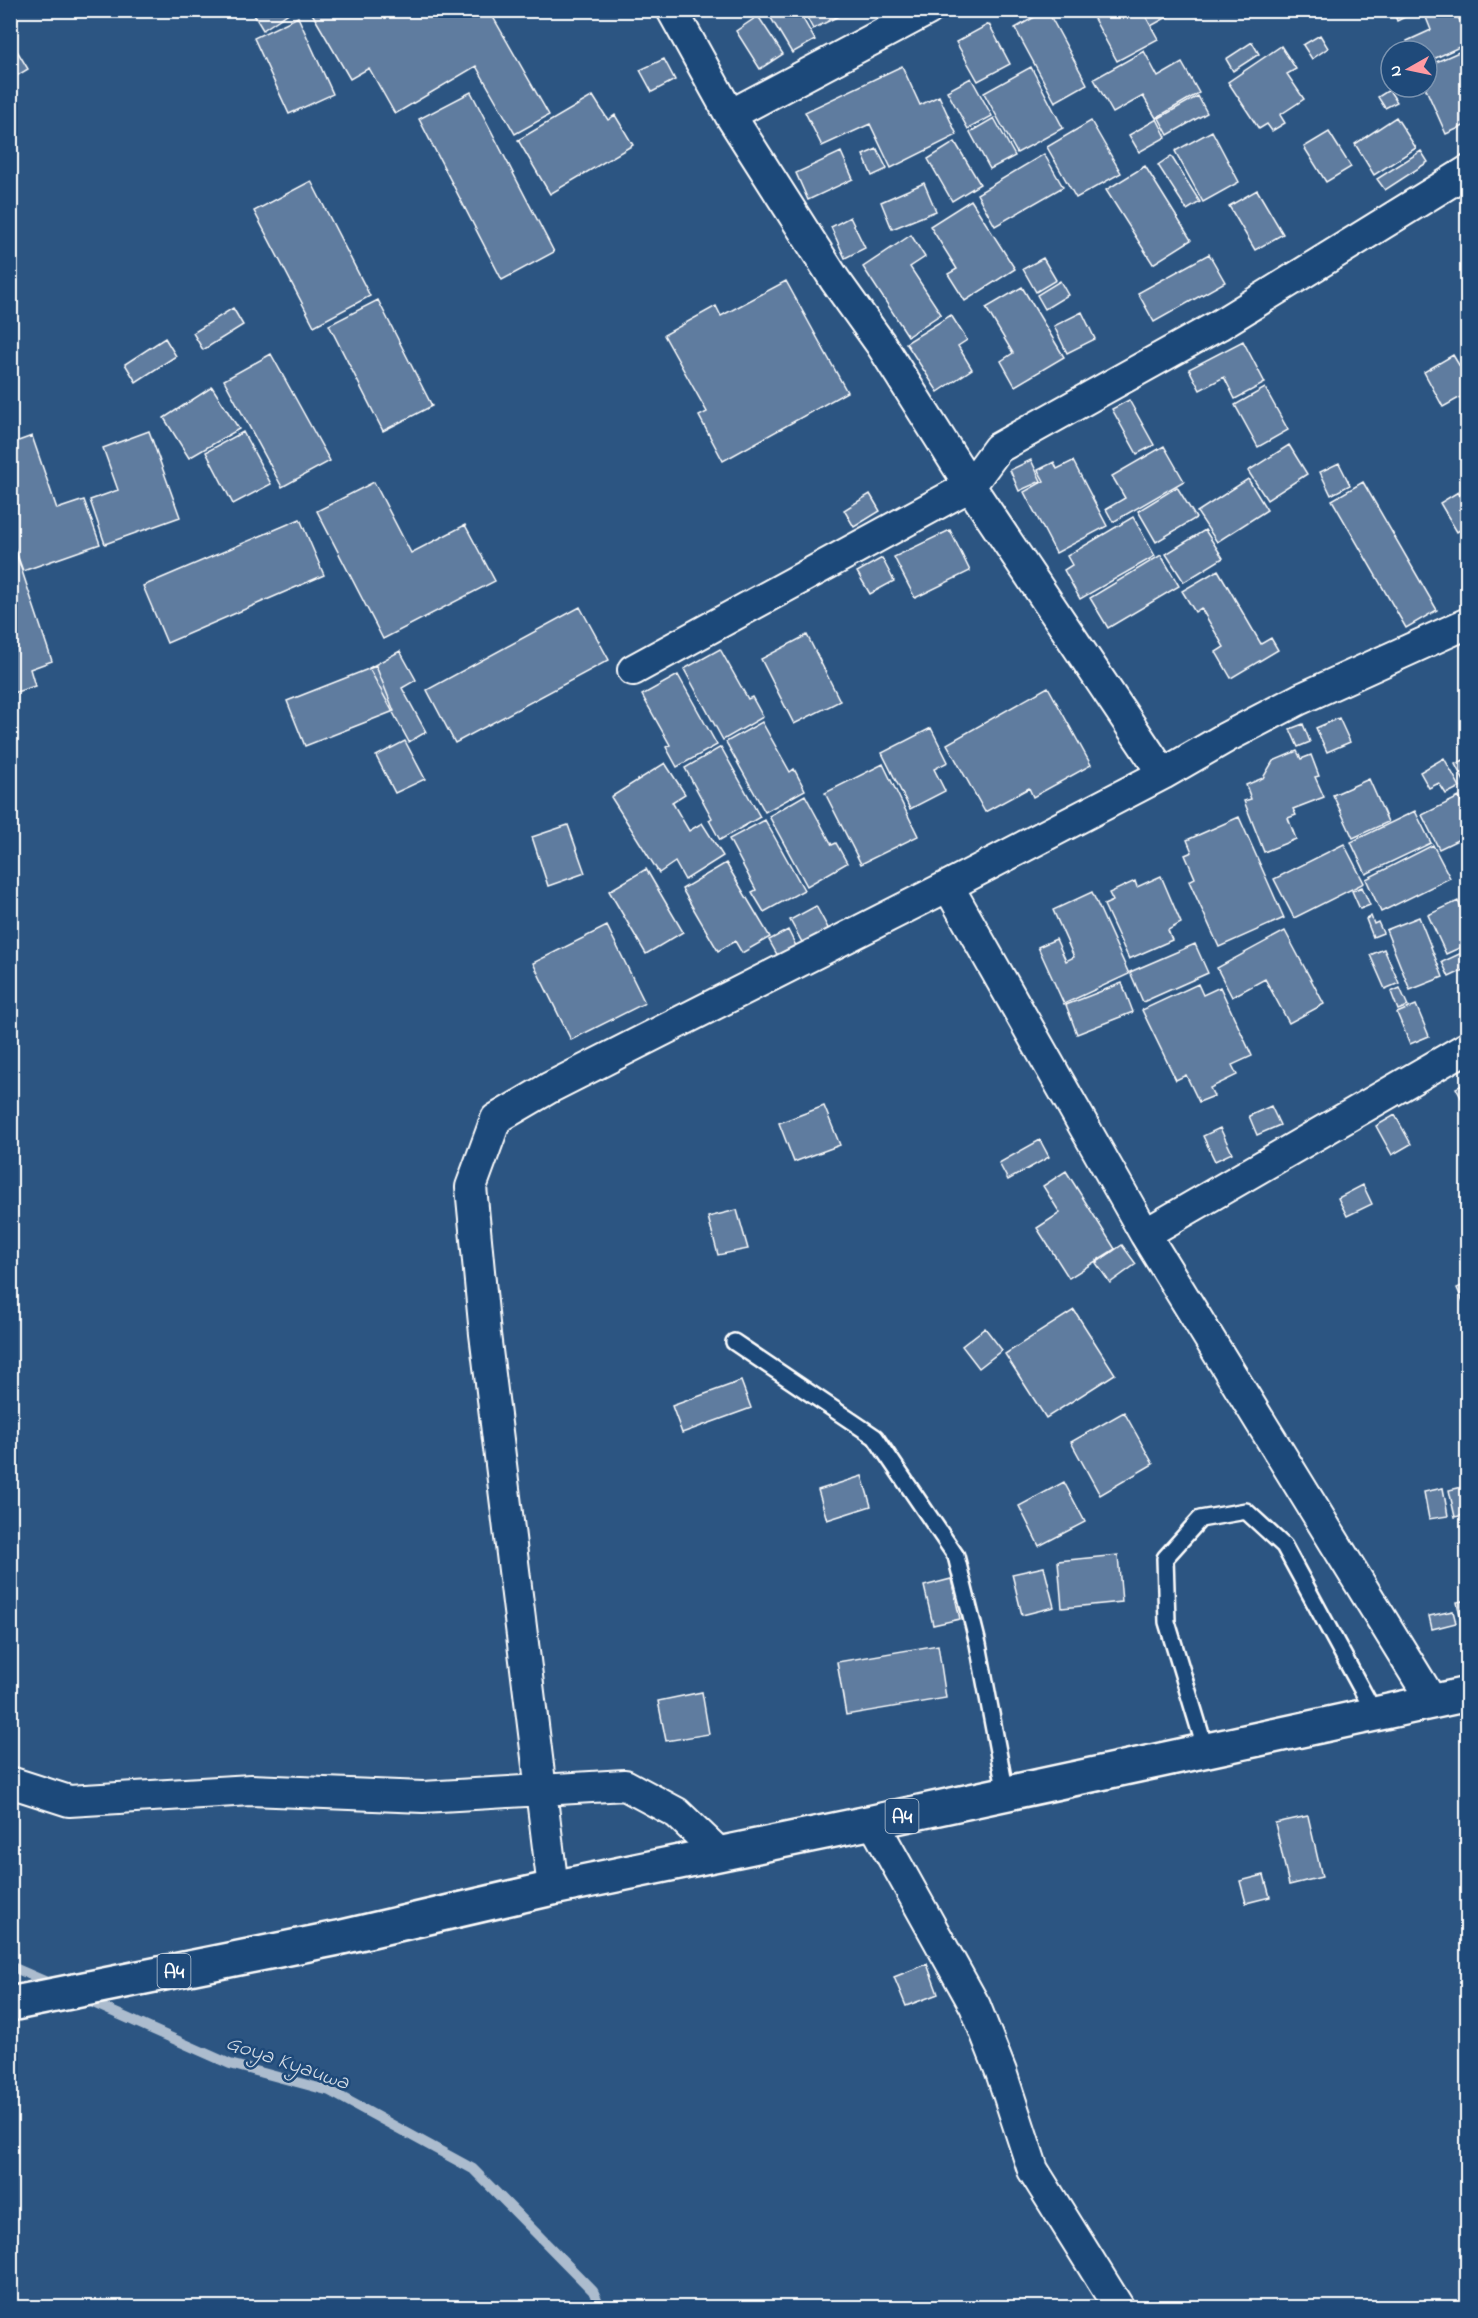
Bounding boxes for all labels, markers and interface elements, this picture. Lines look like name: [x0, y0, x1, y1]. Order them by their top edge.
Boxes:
north arrow: [1379, 39, 1439, 99]
text: N: [1383, 64, 1409, 78]
road number: A4: [886, 1799, 918, 1833]
road number: A4: [158, 1954, 190, 1988]
water label: Goya Kyauwa: [221, 2028, 354, 2100]

